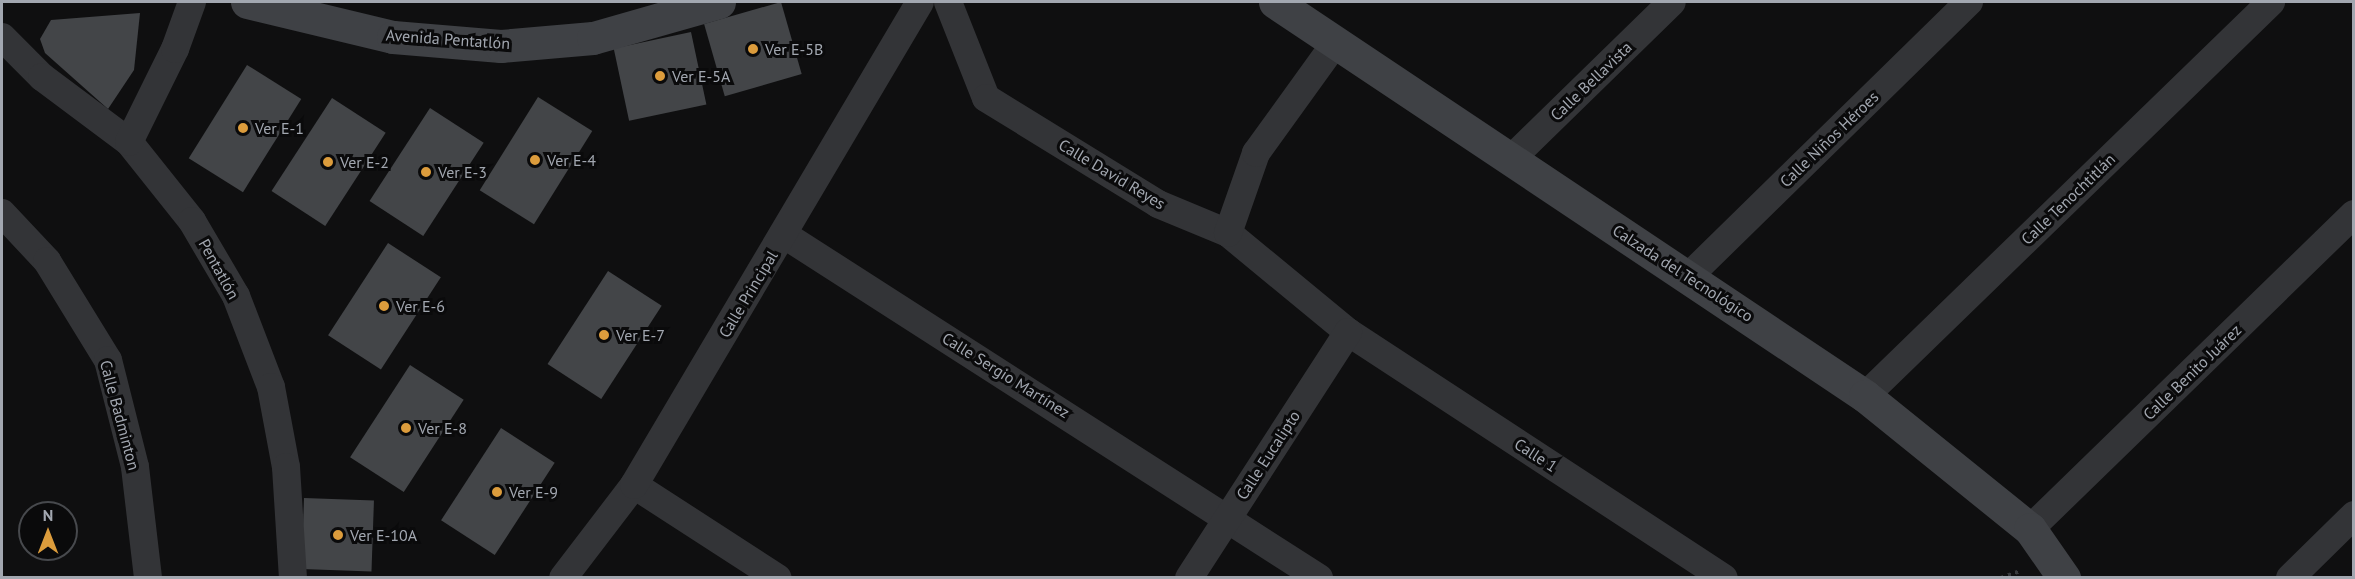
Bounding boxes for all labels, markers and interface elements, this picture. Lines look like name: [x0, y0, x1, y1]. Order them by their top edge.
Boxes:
street label: Avenida Pentatlón: [385, 25, 511, 53]
street label: Calle Bellavista: [1546, 37, 1636, 125]
place label: Ver E-5B: [765, 39, 823, 59]
marker: Ver E-5B: [746, 42, 760, 56]
place label: Ver E-5A: [672, 66, 730, 86]
marker: Ver E-5A: [653, 69, 667, 83]
street label: Calle Niños Héroes: [1776, 87, 1882, 191]
place label: Ver E-1: [255, 118, 304, 138]
marker: Ver E-1: [236, 121, 250, 135]
street label: Calle David Reyes: [1055, 135, 1169, 213]
street label: Calle Tenochtitlán: [2017, 149, 2119, 249]
place label: Ver E-4: [547, 150, 596, 170]
place label: Ver E-2: [340, 152, 389, 172]
marker: Ver E-4: [528, 153, 542, 167]
marker: Ver E-2: [321, 155, 335, 169]
place label: Ver E-3: [438, 162, 487, 182]
marker: Ver E-3: [419, 165, 433, 179]
street label: Calzada del Tecnológico: [1609, 220, 1757, 326]
street label: Pentatlón: [195, 235, 243, 303]
street label: Calle Principal: [714, 247, 782, 341]
place label: Ver E-6: [396, 296, 445, 316]
marker: Ver E-6: [377, 299, 391, 313]
street label: Calle Benito Juárez: [2139, 320, 2245, 424]
place label: Ver E-7: [616, 325, 665, 345]
marker: Ver E-7: [597, 328, 611, 342]
street label: Calle Sergio Martínez: [939, 328, 1073, 422]
street label: Calle Badminton: [96, 358, 144, 472]
street label: Calle Eucalipto: [1232, 407, 1304, 503]
place label: Ver E-8: [418, 418, 467, 438]
marker: Ver E-8: [399, 421, 413, 435]
street label: Calle 1: [1511, 434, 1561, 476]
place label: Ver E-9: [509, 482, 558, 502]
marker: Ver E-9: [490, 485, 504, 499]
north arrow: [18, 501, 78, 561]
text: N: [43, 505, 53, 525]
place label: Ver E-10A: [350, 525, 417, 545]
marker: Ver E-10A: [331, 528, 345, 542]

